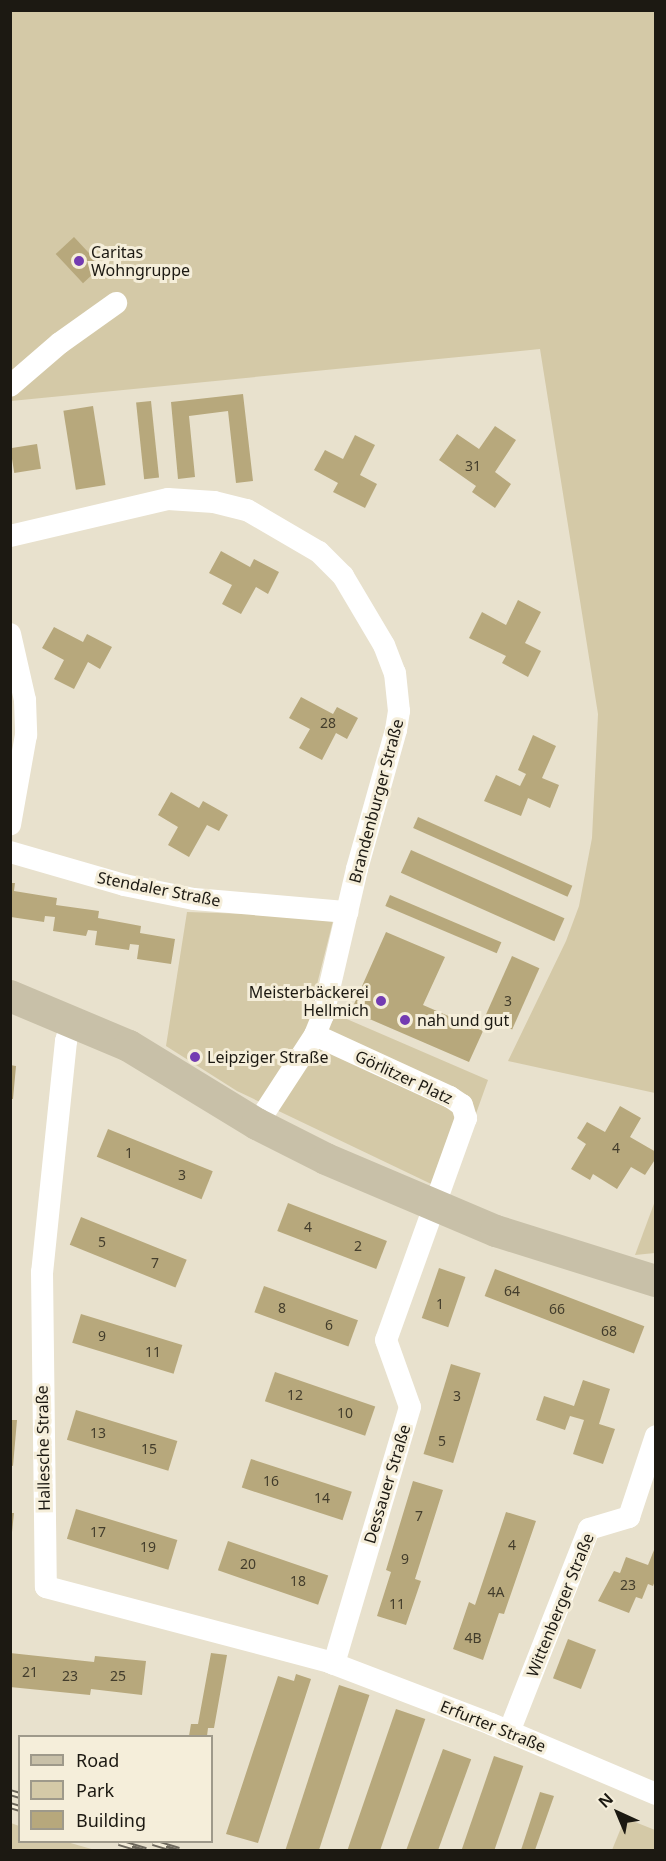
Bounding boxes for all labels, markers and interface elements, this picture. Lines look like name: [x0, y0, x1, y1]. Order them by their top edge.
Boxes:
place label: Caritas Wohngruppe: [91, 242, 190, 280]
marker: Caritas Wohngruppe: [72, 254, 86, 268]
house number: 31: [465, 458, 481, 474]
house number: 28: [320, 715, 336, 731]
street label: Brandenburger Straße: [345, 717, 407, 885]
street label: Stendaler Straße: [96, 868, 222, 910]
place label: Meisterbäckerei Hellmich: [249, 982, 369, 1020]
house number: 3: [504, 993, 512, 1009]
marker: Meisterbäckerei Hellmich: [374, 994, 388, 1008]
place label: nah und gut: [417, 1010, 509, 1030]
marker: nah und gut: [398, 1013, 412, 1027]
street label: Görlitzer Platz: [352, 1046, 456, 1108]
place label: Leipziger Straße: [207, 1047, 328, 1067]
marker: Leipziger Straße: [188, 1050, 202, 1064]
house number: 4: [612, 1140, 620, 1156]
house number: 1: [125, 1145, 133, 1161]
house number: 3: [178, 1167, 186, 1183]
house number: 4: [304, 1219, 312, 1235]
house number: 5: [98, 1234, 106, 1250]
house number: 2: [354, 1238, 362, 1254]
house number: 7: [151, 1255, 159, 1271]
house number: 64: [504, 1283, 520, 1299]
house number: 1: [436, 1296, 444, 1312]
house number: 8: [278, 1300, 286, 1316]
house number: 66: [549, 1301, 565, 1317]
house number: 6: [325, 1317, 333, 1333]
house number: 68: [601, 1323, 617, 1339]
house number: 9: [98, 1328, 106, 1344]
house number: 11: [145, 1344, 161, 1360]
street label: Hallesche Straße: [32, 1385, 54, 1511]
house number: 12: [287, 1387, 303, 1403]
house number: 3: [453, 1388, 461, 1404]
house number: 10: [337, 1405, 353, 1421]
street label: Dessauer Straße: [360, 1422, 414, 1546]
house number: 13: [90, 1425, 106, 1441]
house number: 5: [438, 1433, 446, 1449]
house number: 15: [141, 1441, 157, 1457]
house number: 16: [263, 1473, 279, 1489]
house number: 14: [314, 1490, 330, 1506]
house number: 7: [415, 1508, 423, 1524]
house number: 17: [90, 1524, 106, 1540]
street label: Wittenberger Straße: [522, 1530, 598, 1680]
house number: 4: [508, 1537, 516, 1553]
house number: 19: [140, 1539, 156, 1555]
house number: 9: [401, 1551, 409, 1567]
house number: 20: [240, 1556, 256, 1572]
house number: 18: [290, 1573, 306, 1589]
house number: 23: [620, 1577, 636, 1593]
house number: 4A: [488, 1584, 504, 1600]
house number: 11: [389, 1596, 405, 1612]
house number: 4B: [464, 1630, 482, 1646]
house number: 21: [22, 1664, 38, 1680]
house number: 23: [62, 1668, 78, 1684]
house number: 25: [110, 1668, 126, 1684]
street label: Erfurter Straße: [437, 1696, 549, 1756]
legend: [18, 1735, 213, 1843]
text: Road: [76, 1748, 119, 1772]
text: Park: [76, 1778, 114, 1802]
north arrow: [588, 1783, 648, 1843]
text: N: [593, 1788, 618, 1812]
text: Building: [76, 1808, 146, 1832]

